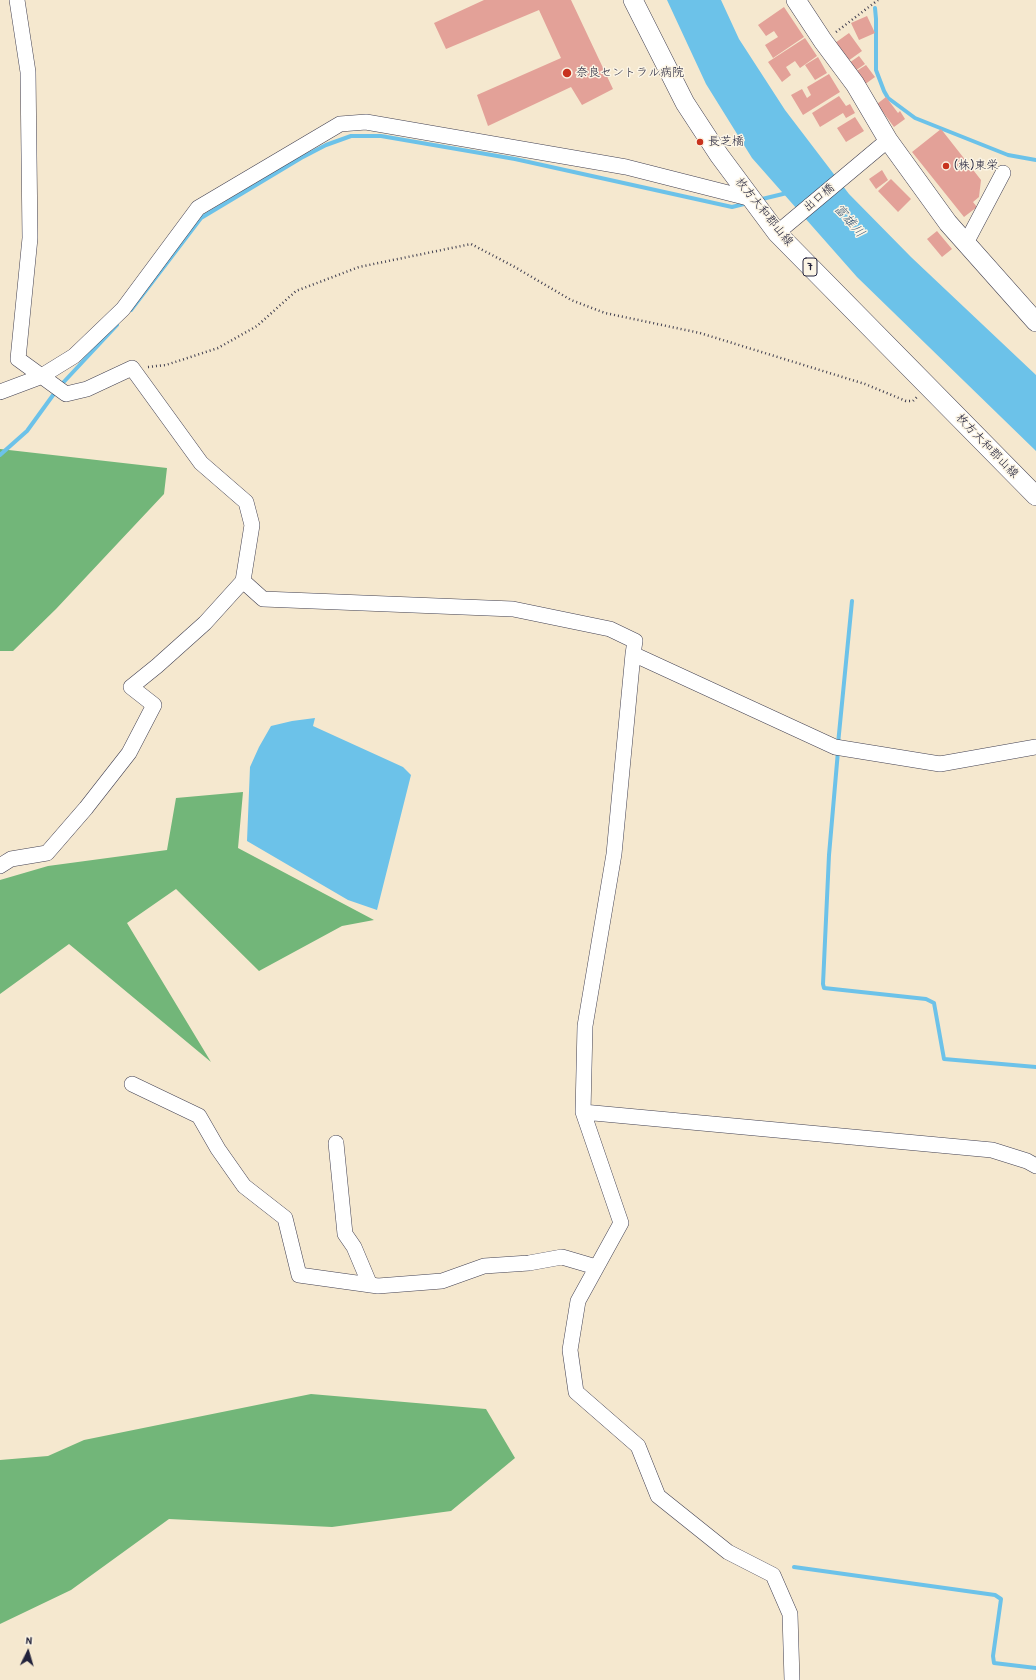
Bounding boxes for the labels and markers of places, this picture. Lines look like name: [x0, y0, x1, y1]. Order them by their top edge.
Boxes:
place label: 奈良セントラル病院: [576, 66, 684, 80]
marker: 奈良セントラル病院: [561, 67, 573, 79]
place label: 長芝橋: [708, 135, 744, 149]
marker: 長芝橋: [695, 137, 705, 147]
place label: (株)東栄: [954, 159, 998, 173]
marker: (株)東栄: [941, 161, 951, 171]

